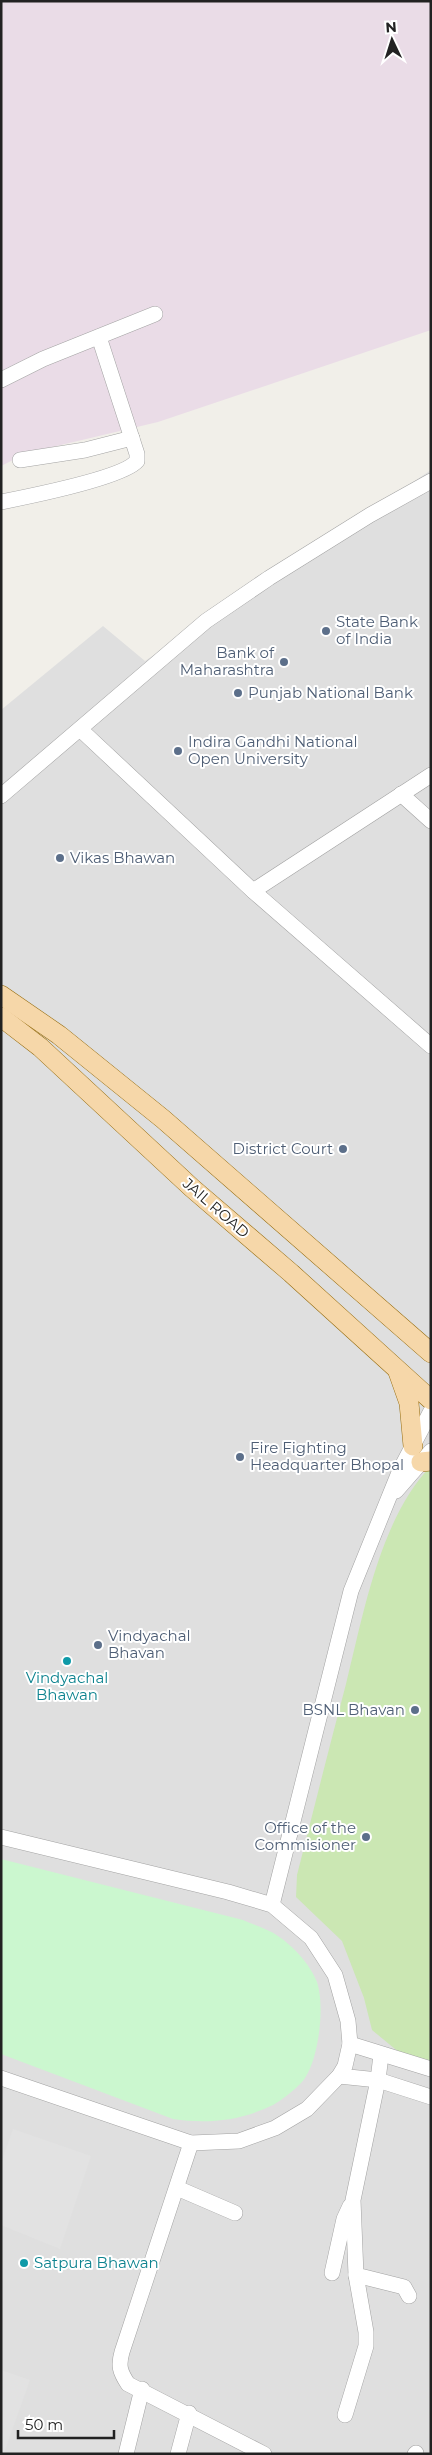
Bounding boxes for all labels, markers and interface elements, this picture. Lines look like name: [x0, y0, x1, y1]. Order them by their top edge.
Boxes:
north arrow: [367, 15, 417, 65]
text: N: [385, 18, 397, 36]
place label: State Bank of India: [336, 612, 418, 648]
marker: State Bank of India: [320, 625, 332, 637]
place label: Bank of Maharashtra: [180, 643, 275, 679]
marker: Bank of Maharashtra: [278, 656, 290, 668]
place label: Punjab National Bank: [248, 683, 413, 702]
marker: Punjab National Bank: [232, 687, 244, 699]
place label: Indira Gandhi National Open University: [188, 732, 358, 768]
marker: Indira Gandhi National Open University: [172, 745, 184, 757]
place label: Vikas Bhawan: [70, 848, 175, 867]
marker: Vikas Bhawan: [54, 852, 66, 864]
place label: District Court: [233, 1139, 333, 1158]
marker: District Court: [337, 1143, 349, 1155]
street label: JAIL ROAD: [178, 1173, 253, 1242]
place label: Fire Fighting Headquarter Bhopal: [250, 1438, 404, 1474]
marker: Fire Fighting Headquarter Bhopal: [234, 1451, 246, 1463]
place label: Vindyachal Bhavan: [108, 1626, 191, 1662]
marker: Vindyachal Bhavan: [92, 1639, 104, 1651]
marker: Vindyachal Bhawan: [61, 1655, 73, 1667]
place label: Vindyachal Bhawan: [26, 1668, 108, 1704]
place label: BSNL Bhavan: [303, 1700, 405, 1719]
marker: BSNL Bhavan: [409, 1704, 421, 1716]
place label: Office of the Commisioner: [254, 1818, 356, 1854]
marker: Office of the Commisioner: [360, 1831, 372, 1843]
place label: Satpura Bhawan: [34, 2253, 159, 2272]
marker: Satpura Bhawan: [18, 2257, 30, 2269]
scale bar: [18, 2408, 114, 2440]
text: 50 m: [25, 2415, 63, 2434]

